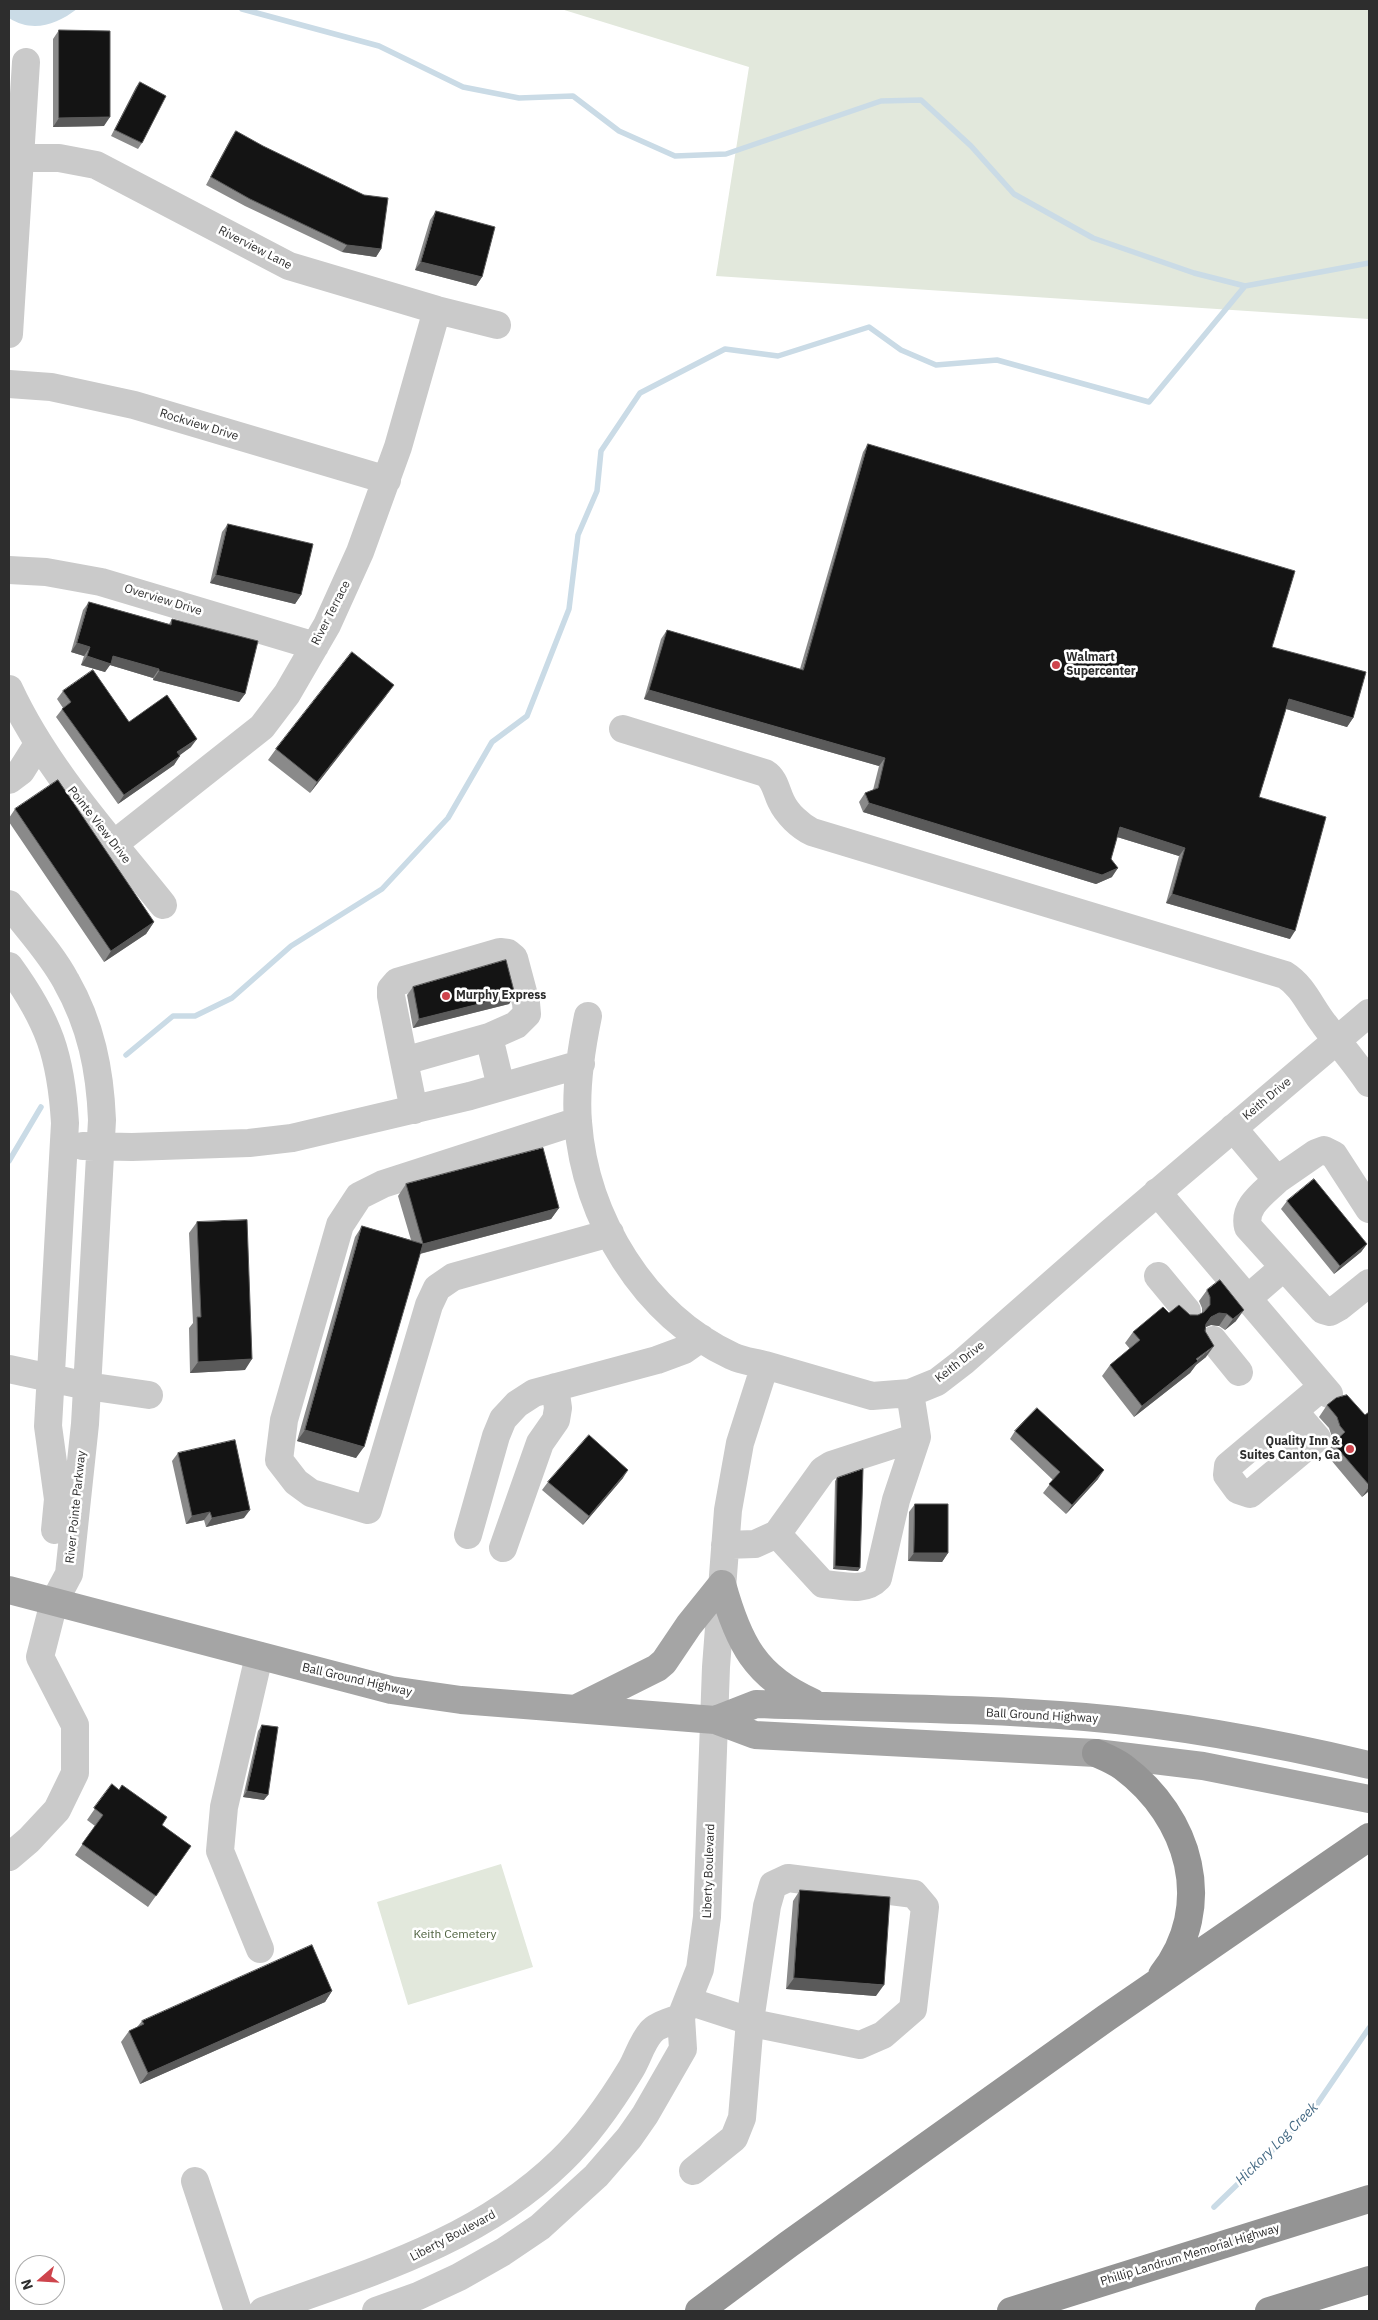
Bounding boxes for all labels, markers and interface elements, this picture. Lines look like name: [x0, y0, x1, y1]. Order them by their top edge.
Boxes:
street label: Riverview Lane: [216, 223, 294, 273]
street label: Rockview Drive: [158, 406, 240, 444]
street label: River Terrace: [309, 578, 353, 648]
street label: Overview Drive: [122, 581, 204, 619]
place label: Walmart Supercenter: [1066, 651, 1136, 679]
marker: Walmart Supercenter: [1050, 659, 1062, 671]
street label: Pointe View Drive: [64, 784, 134, 866]
place label: Murphy Express: [456, 989, 546, 1003]
marker: Murphy Express: [440, 990, 452, 1002]
street label: Keith Drive: [1240, 1075, 1294, 1123]
street label: Keith Drive: [932, 1338, 988, 1386]
place label: Quality Inn & Suites Canton, Ga: [1239, 1435, 1340, 1463]
marker: Quality Inn & Suites Canton, Ga: [1344, 1443, 1356, 1455]
street label: River Pointe Parkway: [63, 1450, 89, 1564]
street label: Ball Ground Highway: [301, 1660, 413, 1700]
street label: Ball Ground Highway: [986, 1706, 1098, 1726]
street label: Liberty Boulevard: [700, 1823, 718, 1919]
park label: Keith Cemetery: [413, 1928, 497, 1942]
water label: Hickory Log Creek: [1232, 2099, 1322, 2189]
street label: Liberty Boulevard: [408, 2207, 498, 2265]
street label: Phillip Landrum Memorial Highway: [1099, 2221, 1281, 2289]
north arrow: [15, 2255, 65, 2305]
text: N: [17, 2277, 37, 2292]

